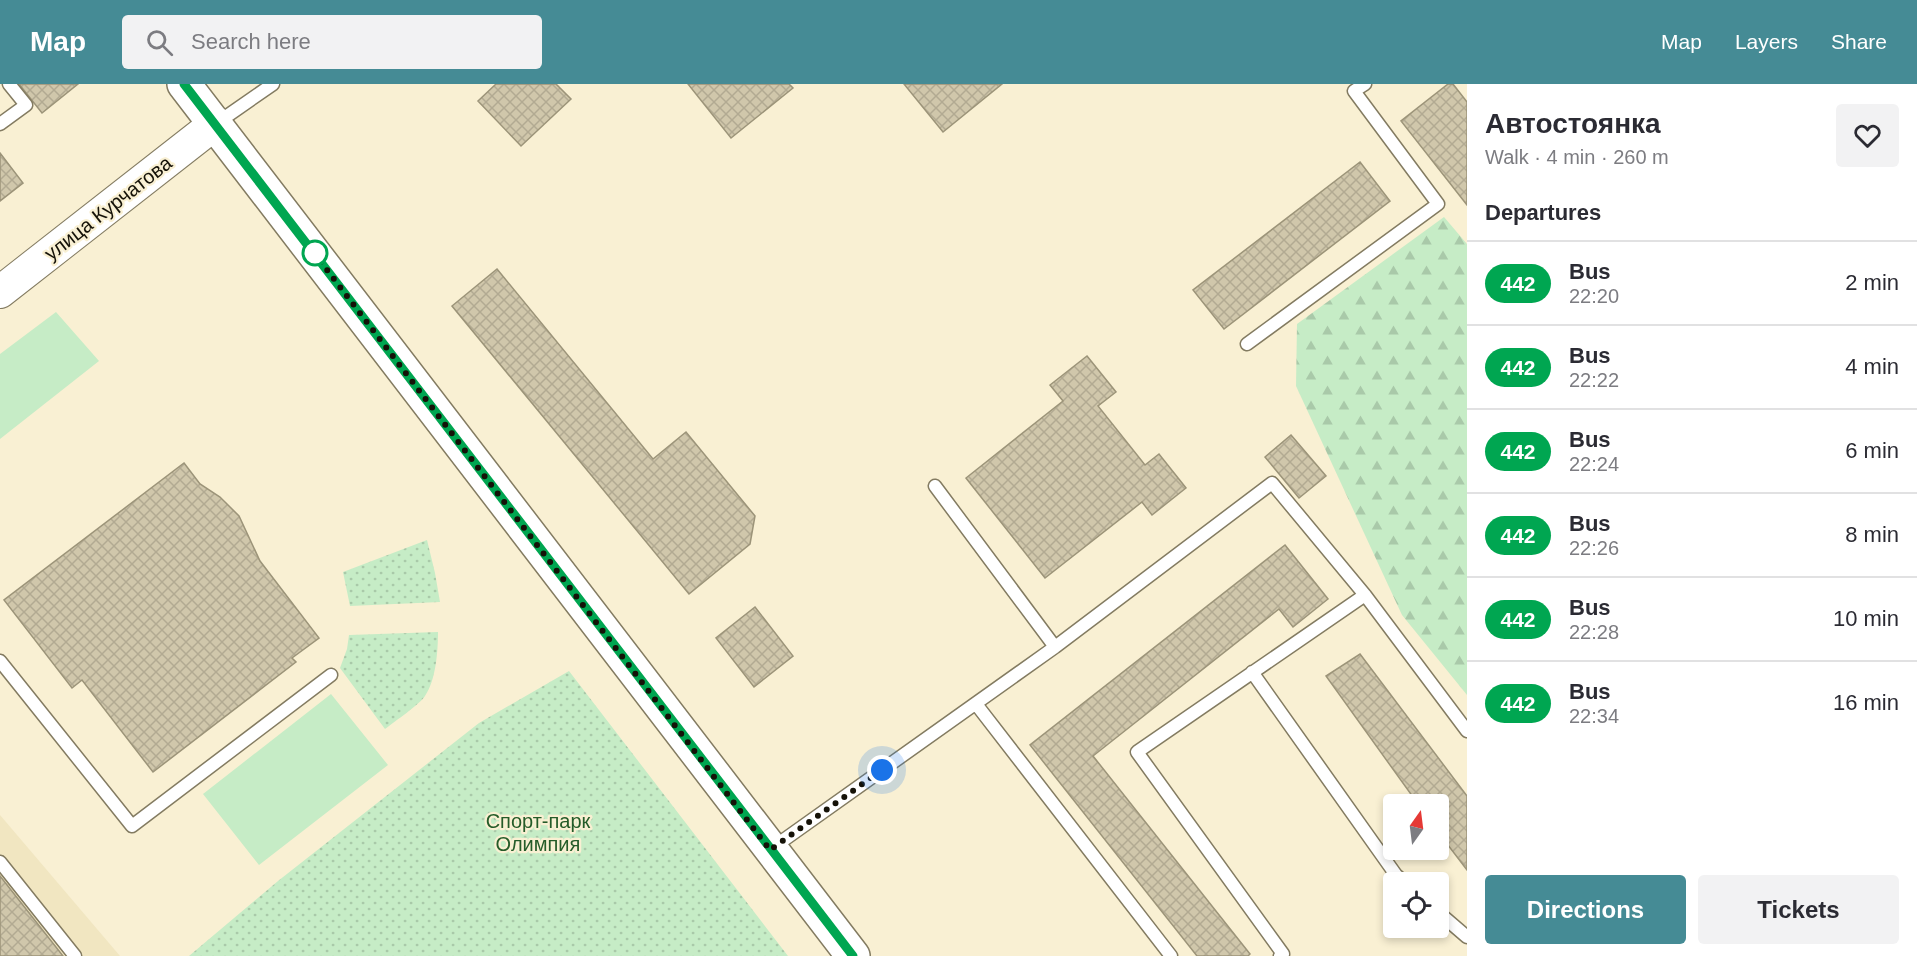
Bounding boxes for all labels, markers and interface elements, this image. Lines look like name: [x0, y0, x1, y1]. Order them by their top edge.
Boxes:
search box: [122, 15, 542, 69]
text: Map: [30, 26, 86, 57]
icon: search: [143, 26, 176, 59]
text: Search here: [191, 29, 311, 54]
text: Map: [1661, 30, 1702, 53]
text: Layers: [1735, 30, 1798, 53]
text: Share: [1831, 30, 1887, 53]
button: heart: [1836, 104, 1899, 167]
text: Автостоянка: [1485, 108, 1661, 139]
text: Walk · 4 min · 260 m: [1485, 146, 1669, 168]
street label: улица Курчатова: [40, 151, 177, 264]
text: Departures: [1485, 200, 1601, 225]
unlabelled marker: [302, 240, 328, 266]
text: Bus: [1569, 259, 1611, 284]
text: 2 min: [1845, 270, 1899, 295]
text: 442: [1500, 272, 1536, 295]
text: 22:20: [1569, 285, 1619, 307]
text: Bus: [1569, 343, 1611, 368]
text: 4 min: [1845, 354, 1899, 379]
text: 442: [1500, 356, 1536, 379]
text: 22:22: [1569, 369, 1619, 391]
text: Bus: [1569, 427, 1611, 452]
text: 6 min: [1845, 438, 1899, 463]
text: 442: [1500, 440, 1536, 463]
text: 22:24: [1569, 453, 1619, 475]
text: Bus: [1569, 511, 1611, 536]
text: 8 min: [1845, 522, 1899, 547]
text: 442: [1500, 524, 1536, 547]
text: 22:26: [1569, 537, 1619, 559]
text: Bus: [1569, 595, 1611, 620]
text: 10 min: [1833, 606, 1899, 631]
text: 442: [1500, 608, 1536, 631]
text: 22:28: [1569, 621, 1619, 643]
text: Bus: [1569, 679, 1611, 704]
text: 16 min: [1833, 690, 1899, 715]
text: 442: [1500, 692, 1536, 715]
text: 22:34: [1569, 705, 1619, 727]
your location: [867, 755, 897, 785]
north arrow: [1383, 794, 1449, 860]
map controls: [1383, 794, 1449, 938]
park label: Спорт-парк Олимпия: [486, 810, 591, 855]
button: locate: [1383, 872, 1449, 938]
button: Directions: [1485, 875, 1686, 944]
button: Tickets: [1698, 875, 1899, 944]

